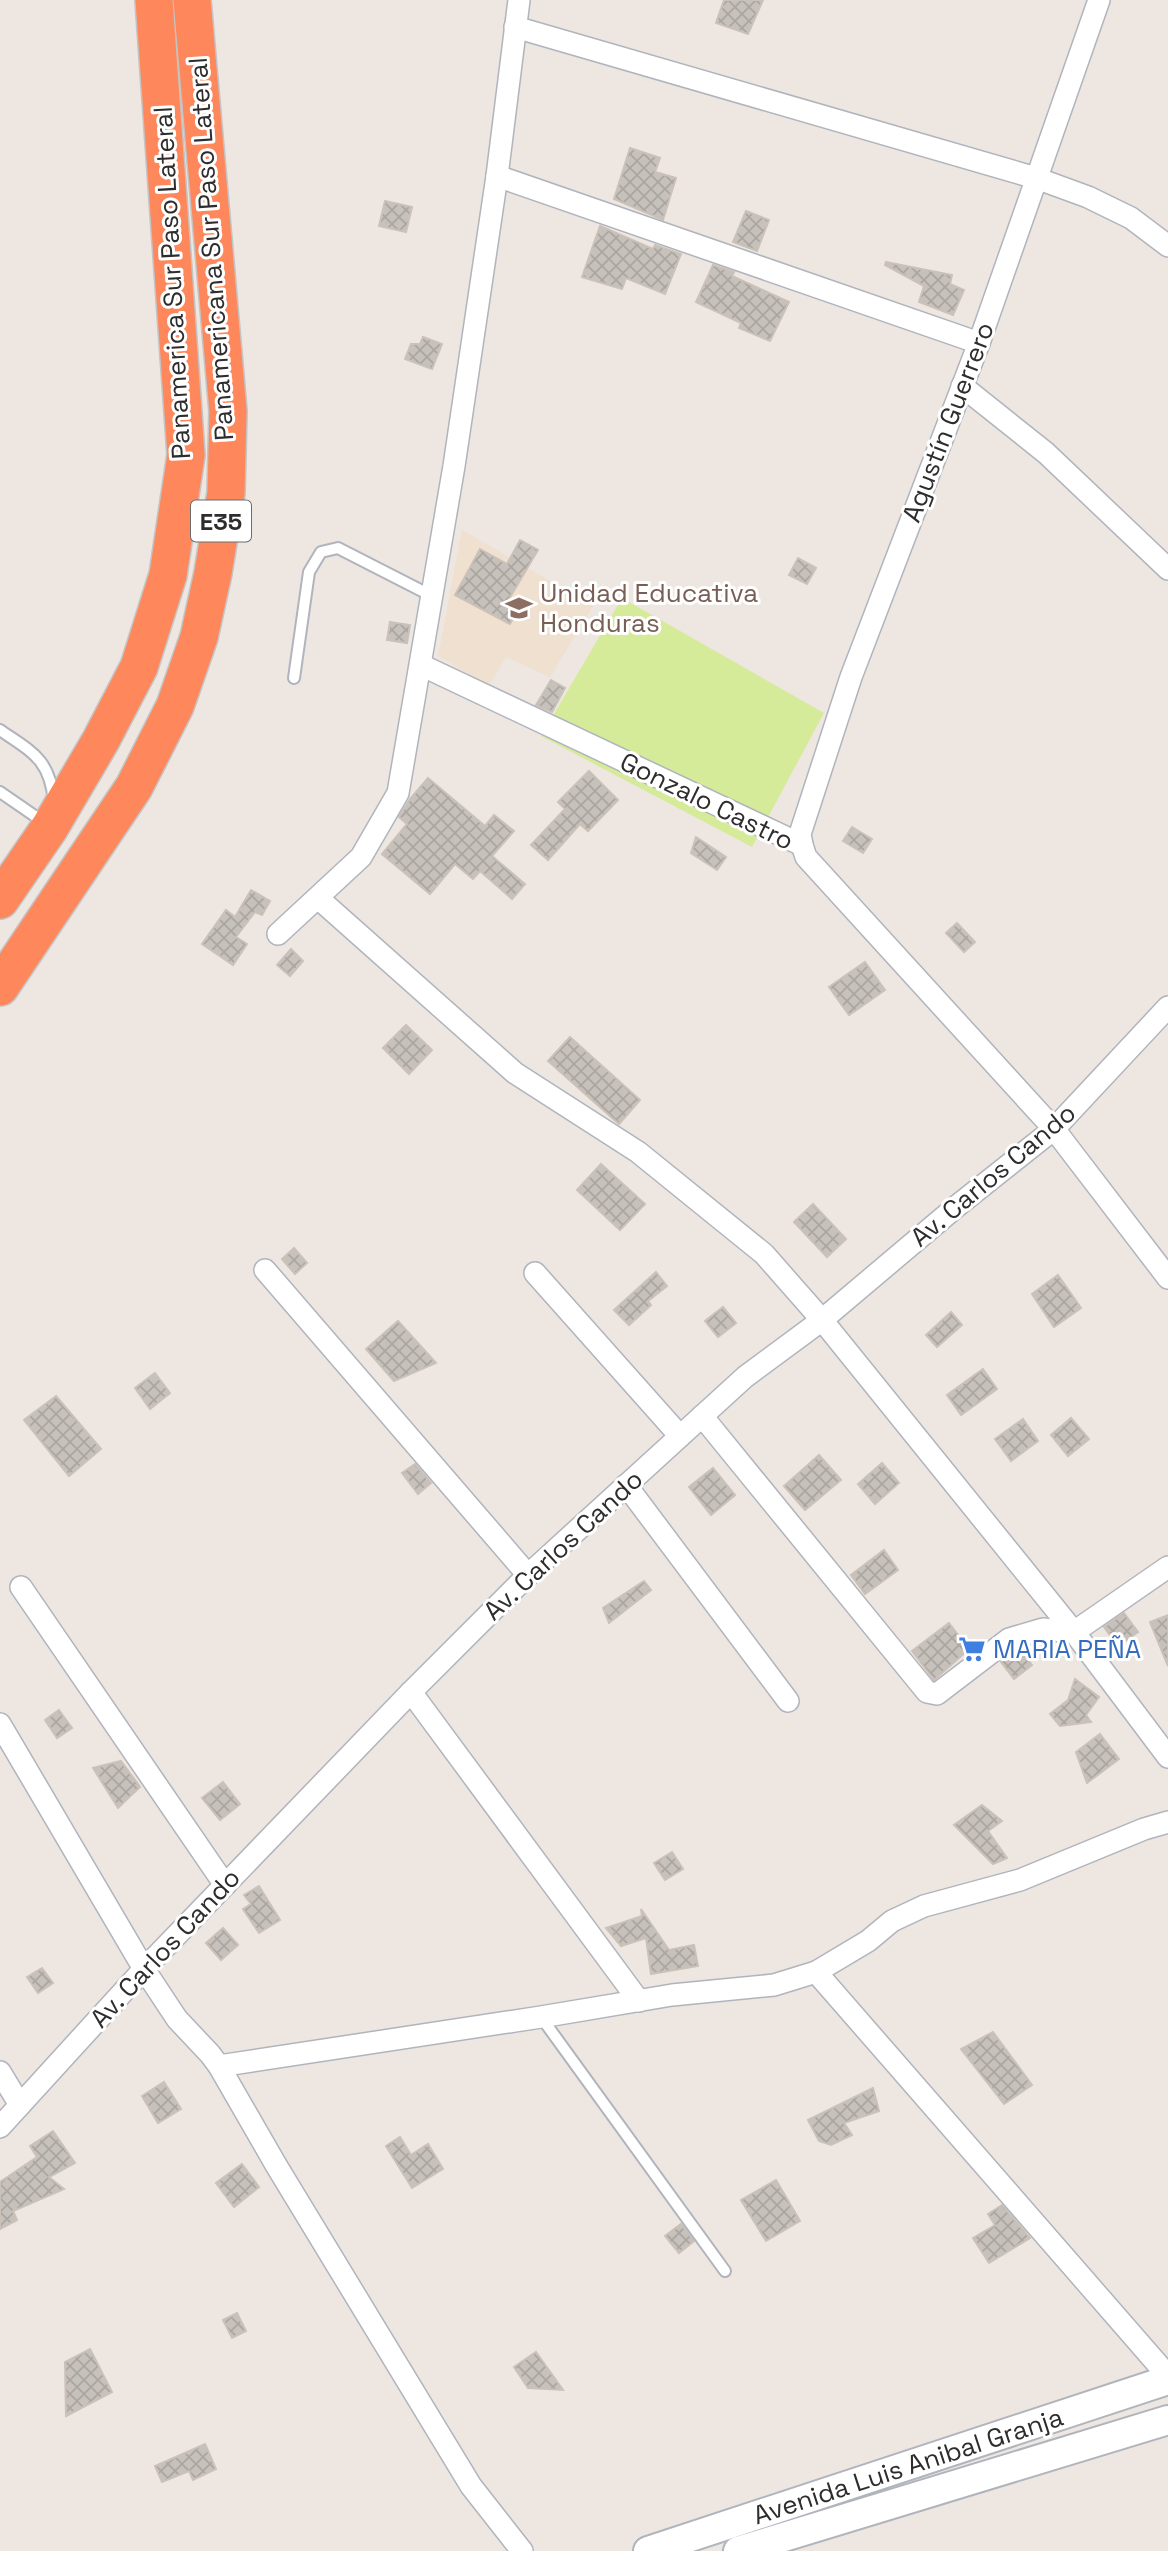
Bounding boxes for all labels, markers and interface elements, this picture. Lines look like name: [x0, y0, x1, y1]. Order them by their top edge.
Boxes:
street label: Panamericana Sur Paso Lateral: [181, 56, 241, 442]
street label: Panamerica Sur Paso Lateral: [146, 106, 198, 460]
street label: Agustín Guerrero: [894, 317, 1002, 527]
road number: E35: [191, 500, 251, 542]
place label: Unidad Educativa Honduras: [540, 576, 758, 640]
school or university icon: Unidad Educativa Honduras: [504, 593, 534, 623]
street label: Gonzalo Castro: [615, 744, 799, 858]
street label: Av. Carlos Cando: [903, 1096, 1083, 1254]
street label: Av. Carlos Cando: [476, 1462, 650, 1628]
place label: MARIA PEÑA: [993, 1632, 1141, 1666]
supermarket icon: MARIA PEÑA: [957, 1634, 987, 1664]
street label: Av. Carlos Cando: [82, 1861, 248, 2035]
street label: Avenida Luis Anibal Granja: [749, 2400, 1067, 2532]

